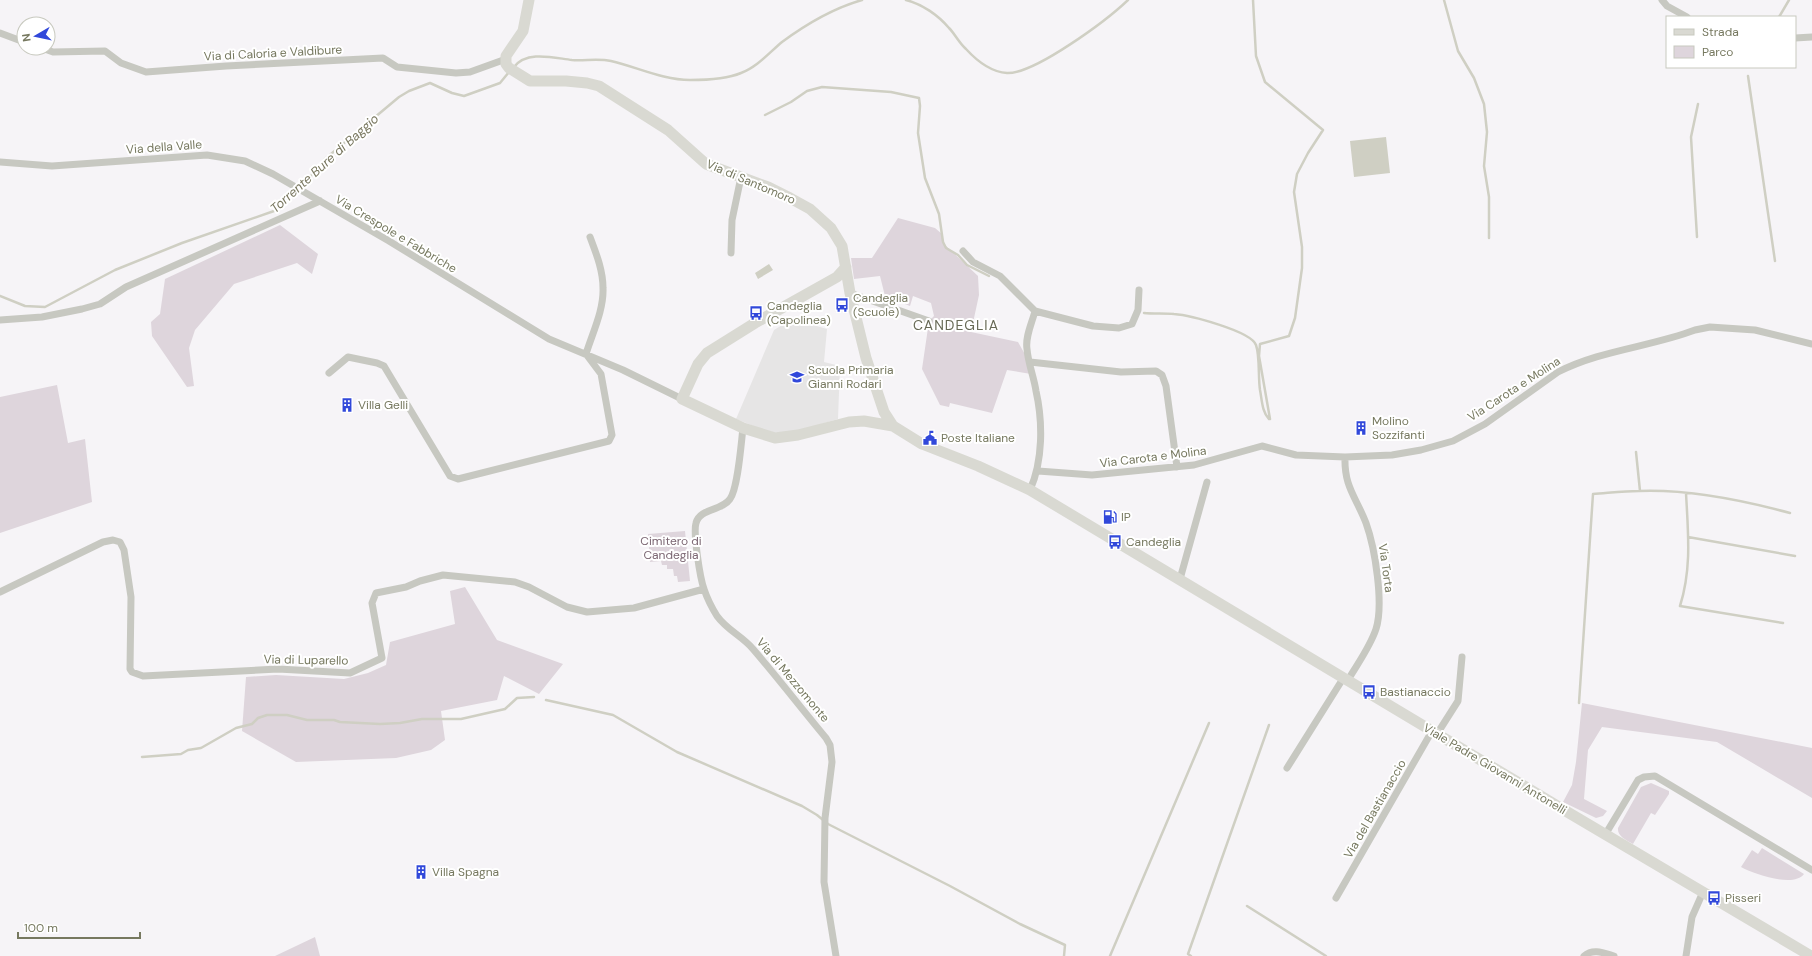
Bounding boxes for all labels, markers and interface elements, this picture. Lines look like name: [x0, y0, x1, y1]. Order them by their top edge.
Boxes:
north arrow: [16, 16, 56, 56]
legend: [1666, 16, 1796, 68]
text: Strada: [1702, 24, 1739, 40]
text: N: [19, 33, 34, 43]
street label: Via di Caloria e Valdibure: [203, 41, 343, 65]
text: Parco: [1702, 44, 1733, 60]
water label: Torrente Bure di Baggio: [266, 110, 382, 217]
street label: Via della Valle: [125, 136, 203, 158]
street label: Via di Santomoro: [704, 156, 798, 208]
street label: Via Crespole e Fabbriche: [332, 191, 460, 277]
place label: Candeglia (Scuole): [853, 290, 908, 320]
bus stop icon: Candeglia (Scuole): [834, 297, 850, 313]
place label: Candeglia (Capolinea): [767, 298, 831, 328]
bus stop icon: Candeglia (Capolinea): [748, 305, 764, 321]
district label: CANDEGLIA: [913, 316, 999, 334]
street label: Via Carota e Molina: [1465, 353, 1563, 425]
place label: Scuola Primaria Gianni Rodari: [808, 362, 894, 392]
school or university icon: Scuola Primaria Gianni Rodari: [789, 369, 805, 385]
building icon: Villa Gelli: [339, 397, 355, 413]
place label: Villa Gelli: [358, 397, 408, 413]
place label: Molino Sozzifanti: [1372, 413, 1425, 443]
building icon: Molino Sozzifanti: [1353, 420, 1369, 436]
public building icon: Poste Italiane: [922, 430, 938, 446]
place label: Poste Italiane: [941, 430, 1015, 446]
street label: Via Carota e Molina: [1099, 443, 1207, 471]
fuel station icon: IP: [1102, 509, 1118, 525]
place label: IP: [1121, 509, 1131, 525]
park label: Cimitero di Candeglia: [640, 533, 702, 563]
bus stop icon: Candeglia: [1107, 534, 1123, 550]
place label: Candeglia: [1126, 534, 1181, 550]
street label: Via Torta: [1375, 543, 1397, 593]
street label: Via di Mezzomonte: [753, 635, 833, 726]
street label: Via di Luparello: [263, 651, 349, 669]
bus stop icon: Bastianaccio: [1361, 684, 1377, 700]
place label: Bastianaccio: [1380, 684, 1451, 700]
street label: Viale Padre Giovanni Antonelli: [1420, 720, 1570, 818]
street label: Via del Bastianaccio: [1340, 757, 1410, 861]
building icon: Villa Spagna: [413, 864, 429, 880]
place label: Villa Spagna: [432, 864, 499, 880]
bus stop icon: Pisseri: [1706, 890, 1722, 906]
place label: Pisseri: [1725, 890, 1761, 906]
scale bar: [18, 914, 140, 940]
text: 100 m: [24, 920, 58, 936]

